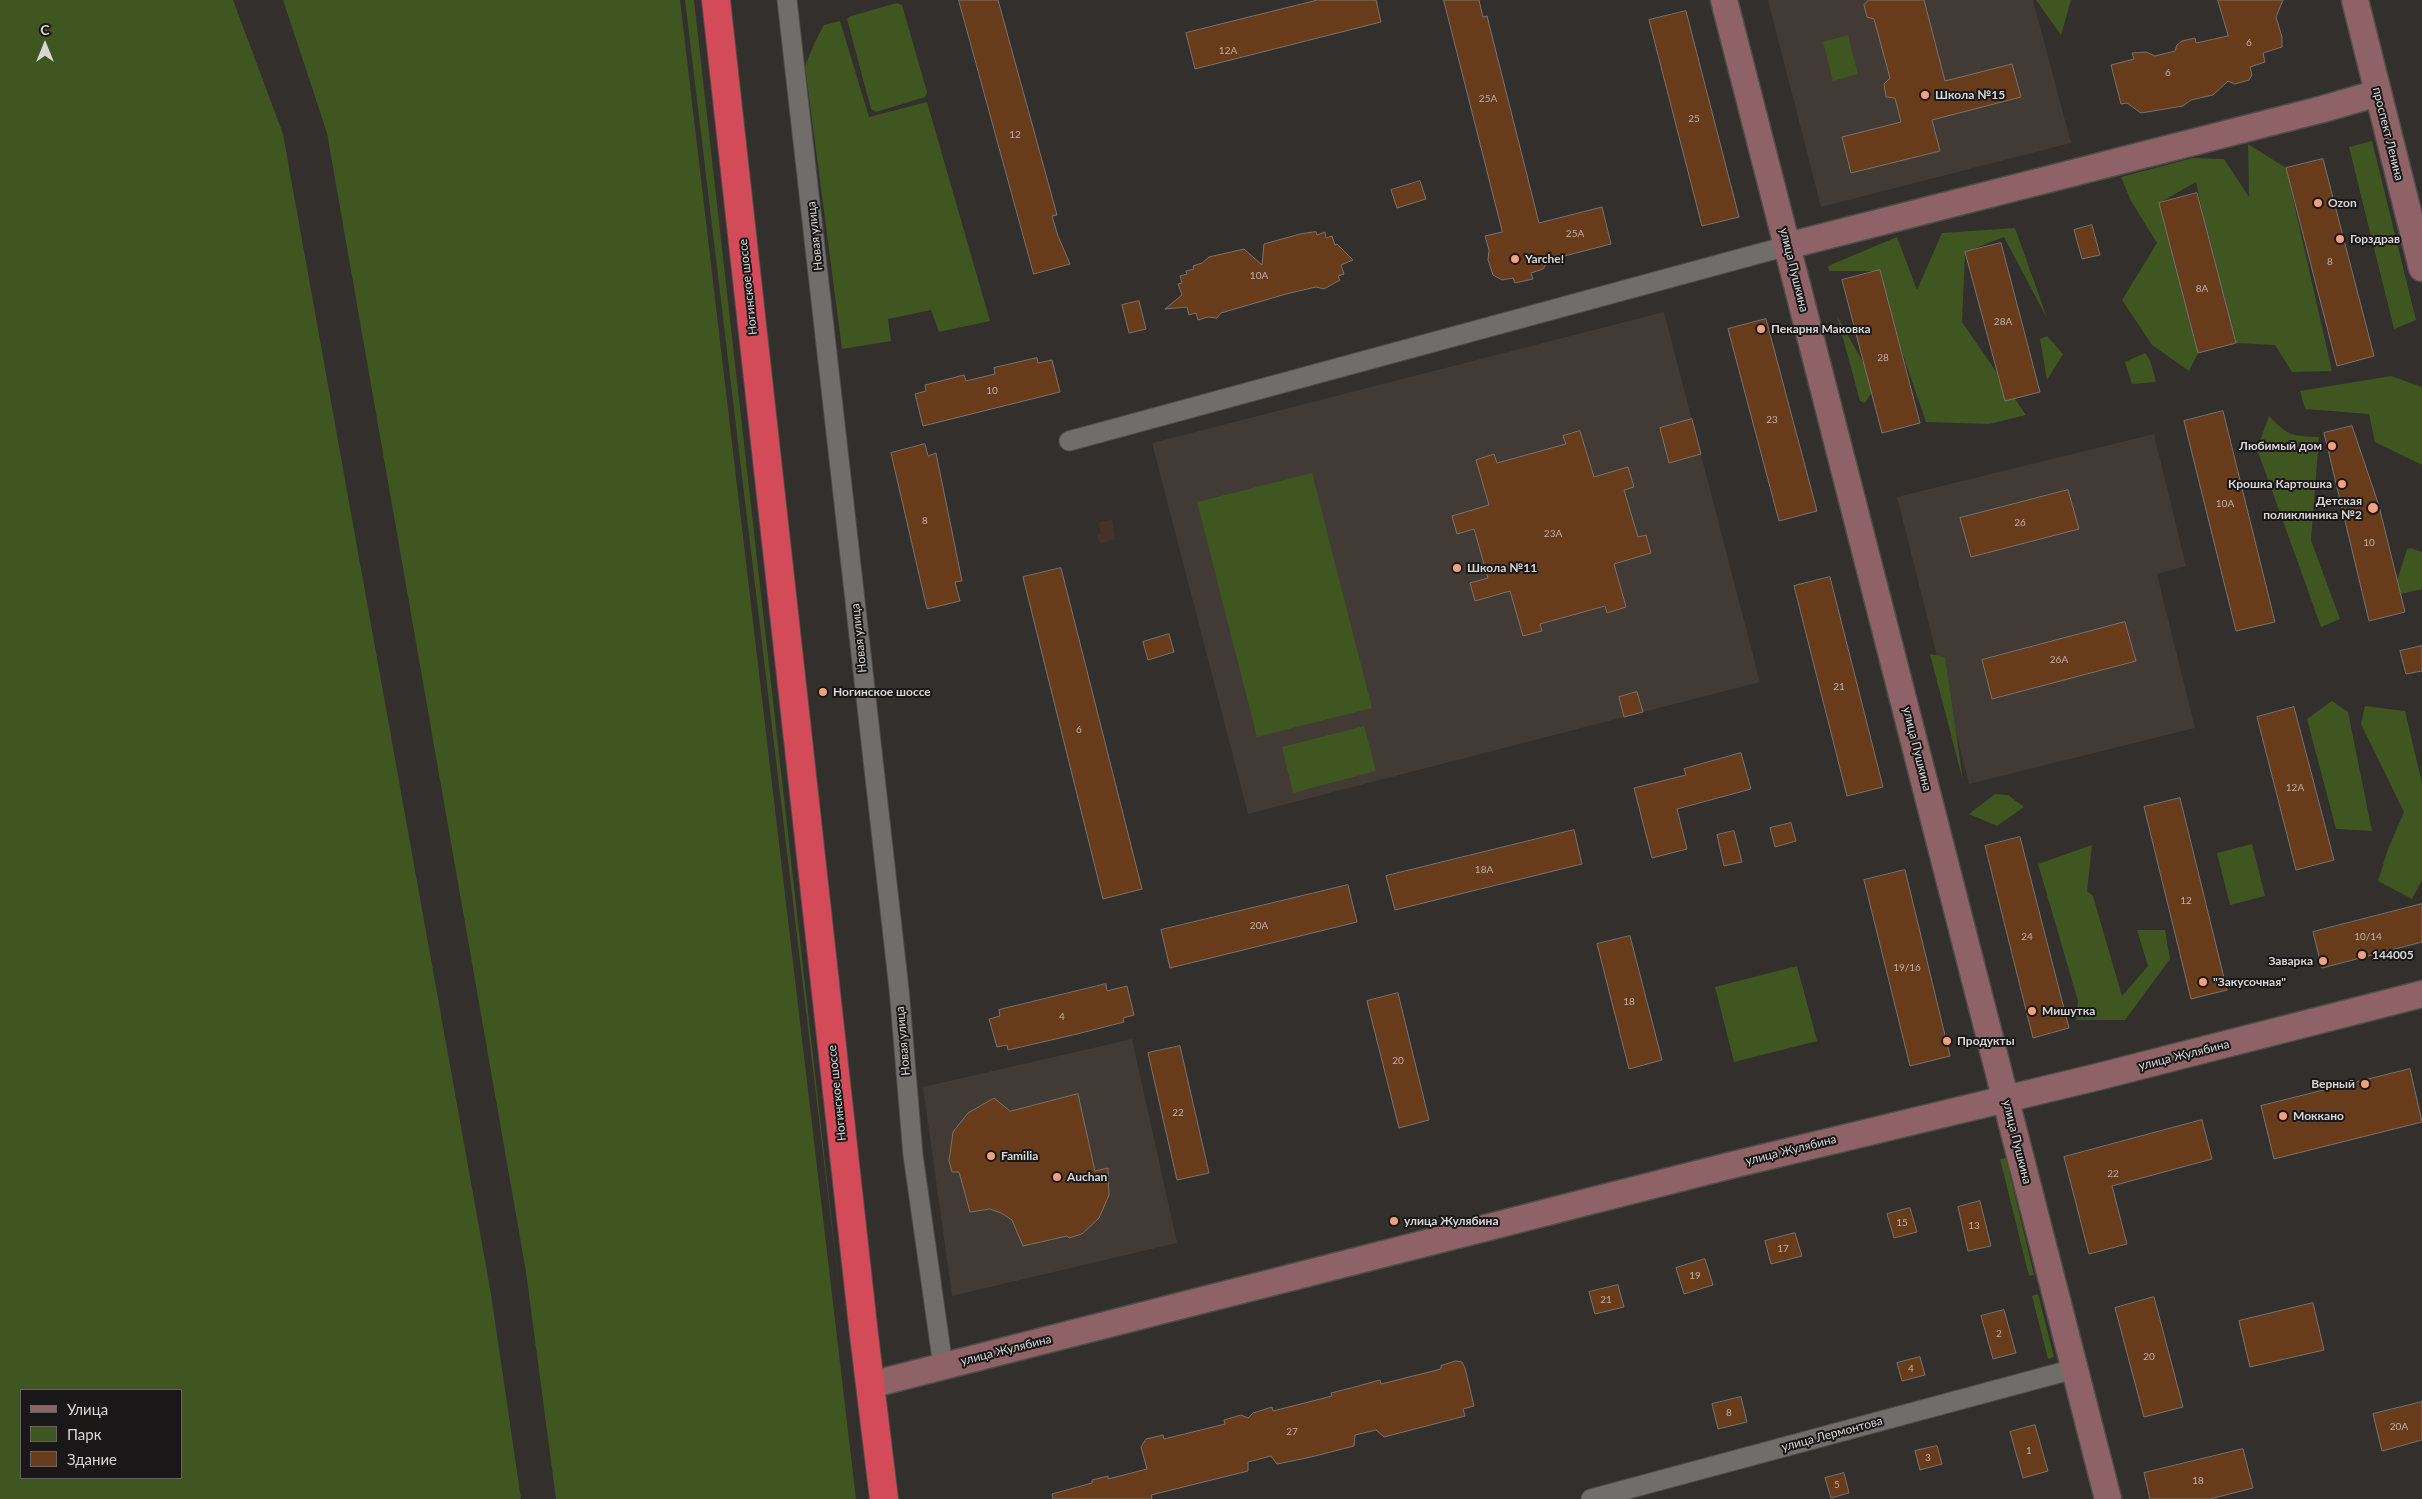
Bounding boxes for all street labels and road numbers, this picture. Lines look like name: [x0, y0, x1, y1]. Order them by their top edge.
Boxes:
street label: проспект Ленина: [2369, 86, 2407, 182]
street label: Новая улица: [804, 201, 826, 271]
street label: улица Пушкина: [1777, 226, 1811, 314]
street label: Ногинское шоссе: [736, 238, 760, 336]
street label: Новая улица: [848, 603, 870, 673]
street label: улица Пушкина: [1900, 705, 1934, 793]
street label: Новая улица: [893, 1006, 913, 1076]
street label: улица Жулябина: [2137, 1037, 2231, 1073]
street label: Ногинское шоссе: [825, 1044, 849, 1142]
street label: улица Пушкина: [2000, 1098, 2034, 1186]
street label: улица Жулябина: [1744, 1132, 1838, 1168]
street label: улица Жулябина: [959, 1332, 1053, 1368]
street label: улица Лермонтова: [1780, 1414, 1884, 1454]

